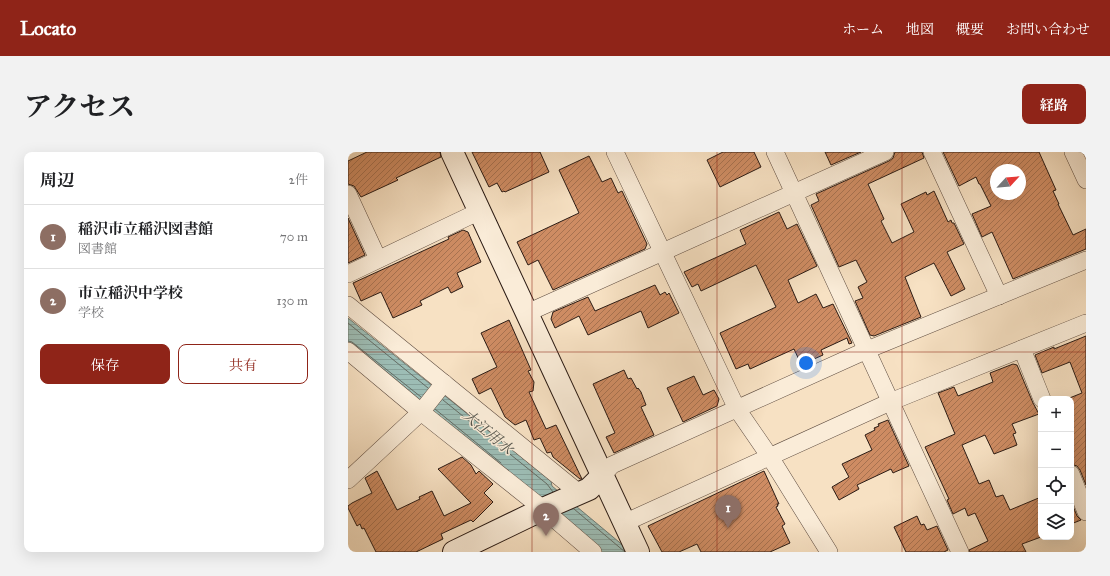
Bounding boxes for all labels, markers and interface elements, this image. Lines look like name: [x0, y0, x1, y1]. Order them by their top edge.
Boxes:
text: Locato: [20, 17, 76, 40]
text: ホーム: [842, 21, 884, 38]
text: 地図: [906, 21, 934, 38]
text: 概要: [956, 21, 984, 38]
text: お問い合わせ: [1006, 21, 1090, 38]
button: 経路: [1022, 84, 1086, 124]
text: アクセス: [24, 89, 135, 124]
north arrow: [990, 164, 1026, 200]
text: 周辺: [40, 170, 74, 191]
text: 2件: [289, 172, 308, 188]
text: 稲沢市立稲沢図書館: [78, 220, 213, 238]
text: 1: [50, 229, 56, 245]
text: 70 m: [280, 229, 308, 245]
text: 図書館: [78, 241, 117, 257]
text: 市立稲沢中学校: [78, 284, 183, 302]
text: 2: [50, 293, 56, 309]
text: 130 m: [276, 293, 308, 309]
text: 学校: [78, 305, 104, 321]
button: 保存: [40, 344, 170, 384]
button: 共有: [178, 344, 308, 384]
your location: [796, 353, 816, 373]
map controls: [1038, 396, 1074, 540]
button: +: [1038, 396, 1074, 432]
water label: 大江用水: [459, 406, 518, 459]
button: −: [1038, 432, 1074, 468]
button: locate: [1038, 468, 1074, 504]
pin: 1: [715, 495, 741, 528]
pin: 2: [533, 503, 559, 536]
button: layers: [1038, 504, 1074, 540]

